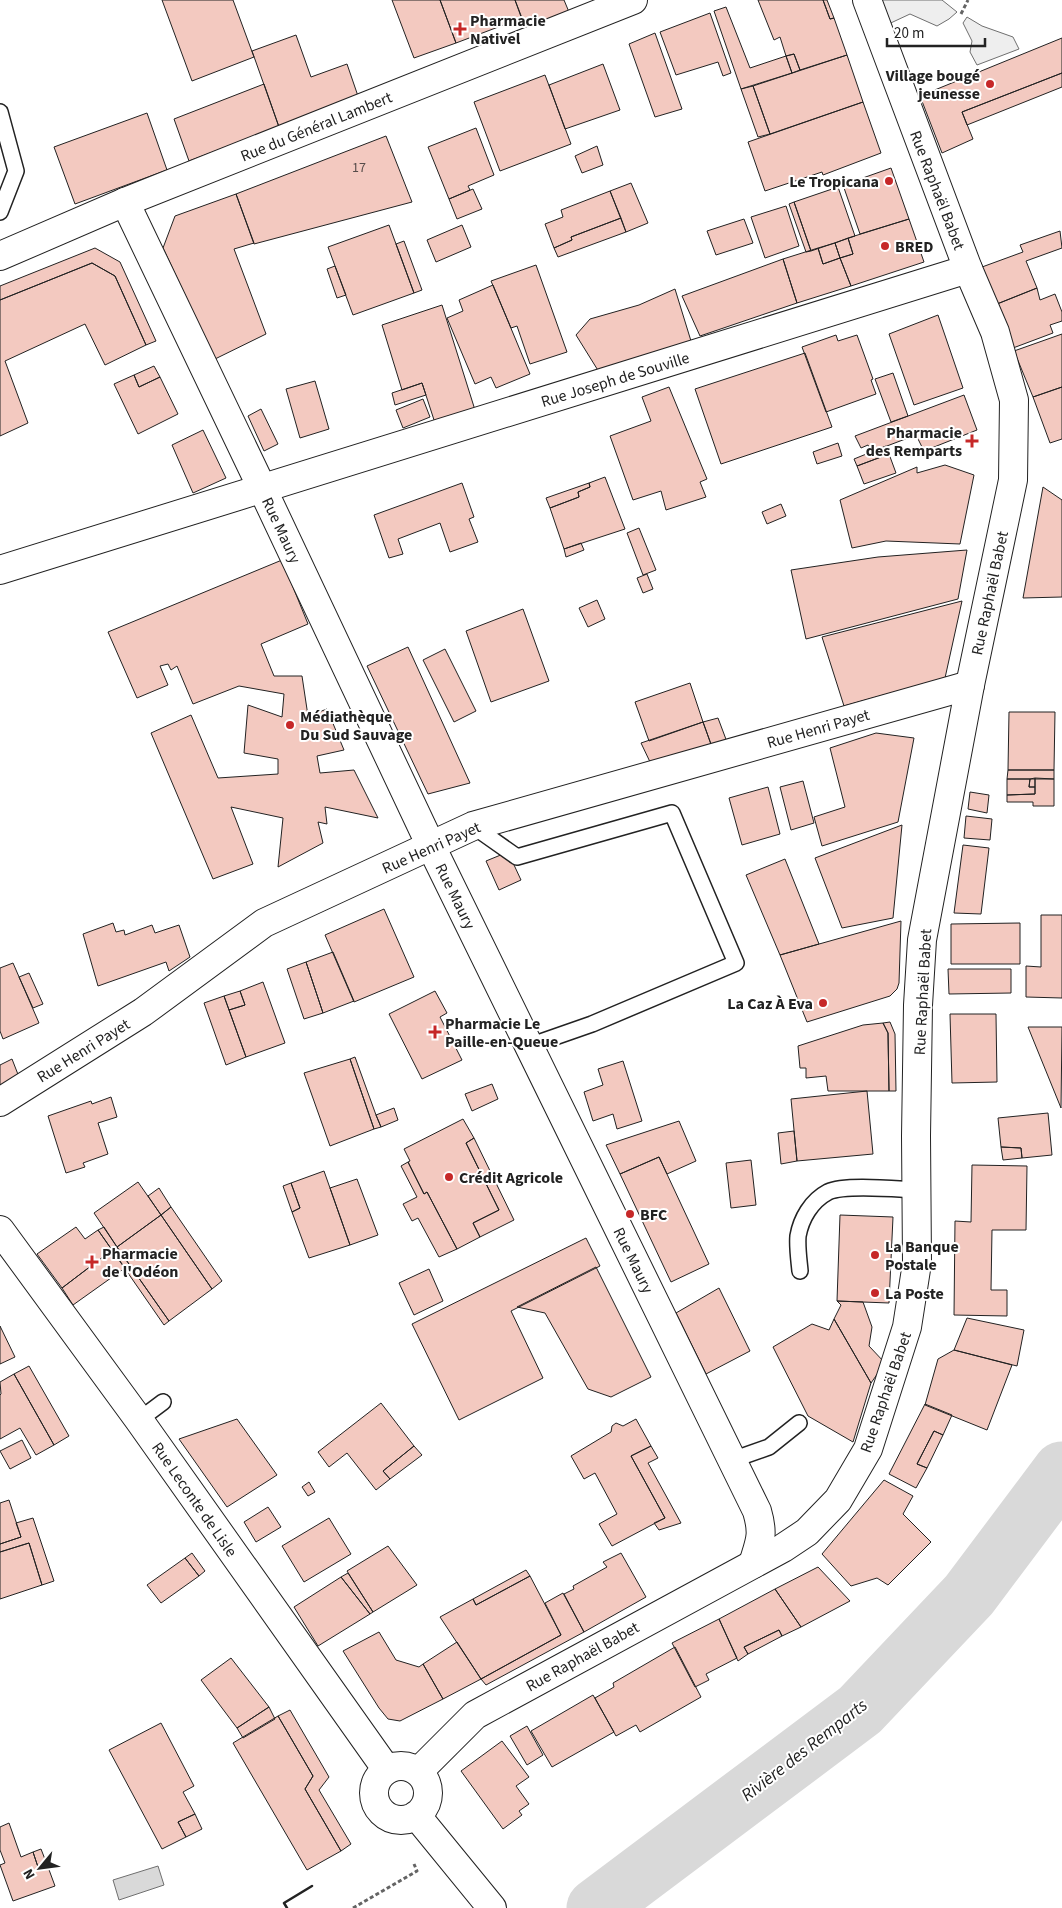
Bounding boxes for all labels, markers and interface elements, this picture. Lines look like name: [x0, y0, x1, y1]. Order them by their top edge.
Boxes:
place label: Pharmacie Nativel: [470, 10, 546, 50]
scale bar: [887, 15, 984, 47]
marker: Pharmacie Nativel: [454, 23, 466, 35]
text: 20 m: [894, 23, 924, 44]
place label: Village bougé jeunesse: [885, 65, 980, 105]
marker: Village bougé jeunesse: [984, 78, 996, 90]
street label: Rue du Général Lambert: [237, 86, 396, 167]
street label: Rue Raphaël Babet: [904, 127, 970, 254]
house number: 17: [352, 158, 366, 178]
place label: Le Tropicana: [789, 171, 879, 193]
marker: Le Tropicana: [883, 175, 895, 187]
place label: BRED: [895, 236, 933, 258]
marker: BRED: [879, 240, 891, 252]
street label: Rue Joseph de Souville: [538, 347, 692, 413]
place label: Pharmacie des Remparts: [866, 422, 962, 462]
marker: Pharmacie des Remparts: [966, 435, 978, 447]
street label: Rue Maury: [256, 494, 306, 568]
street label: Rue Raphaël Babet: [966, 529, 1014, 657]
street label: Rue Henri Payet: [764, 704, 873, 754]
place label: Médiathèque Du Sud Sauvage: [300, 706, 412, 746]
marker: Médiathèque Du Sud Sauvage: [284, 719, 296, 731]
street label: Rue Henri Payet: [379, 816, 485, 879]
street label: Rue Maury: [430, 860, 481, 934]
street label: Rue Raphaël Babet: [909, 928, 937, 1056]
place label: La Caz À Eva: [727, 993, 813, 1015]
marker: La Caz À Eva: [817, 997, 829, 1009]
street label: Rue Henri Payet: [33, 1013, 135, 1088]
place label: Pharmacie Le Paille-en-Queue: [445, 1013, 558, 1053]
marker: Pharmacie Le Paille-en-Queue: [429, 1026, 441, 1038]
place label: Crédit Agricole: [459, 1167, 563, 1189]
marker: Crédit Agricole: [443, 1171, 455, 1183]
place label: BFC: [640, 1204, 667, 1226]
marker: BFC: [624, 1208, 636, 1220]
street label: Rue Maury: [608, 1224, 659, 1298]
place label: La Banque Postale: [885, 1236, 959, 1276]
place label: Pharmacie de l'Odéon: [102, 1243, 178, 1283]
marker: La Banque Postale: [869, 1249, 881, 1261]
marker: Pharmacie de l'Odéon: [86, 1256, 98, 1268]
place label: La Poste: [885, 1283, 944, 1305]
marker: La Poste: [869, 1287, 881, 1299]
street label: Rue Raphaël Babet: [855, 1328, 917, 1456]
street label: Rue Leconte de Lisle: [146, 1438, 242, 1561]
street label: Rue Raphaël Babet: [522, 1616, 644, 1697]
water label: Rivière des Remparts: [736, 1693, 873, 1808]
north arrow: [15, 1843, 65, 1893]
text: N: [19, 1865, 41, 1883]

